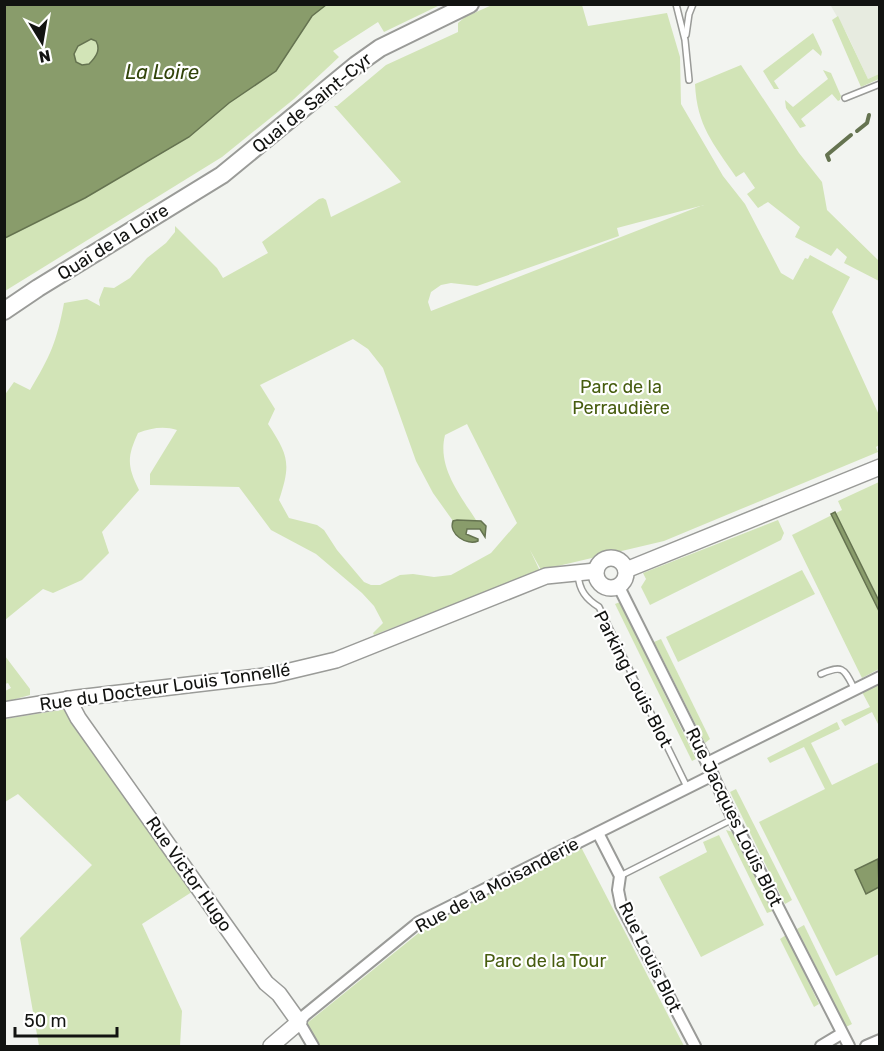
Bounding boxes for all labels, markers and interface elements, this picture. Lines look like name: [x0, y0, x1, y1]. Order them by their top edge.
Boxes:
north arrow: [12, 12, 72, 72]
text: N: [37, 46, 52, 67]
street label: Quai de Saint-Cyr: [248, 48, 376, 158]
water label: La Loire: [125, 60, 199, 84]
street label: Quai de la Loire: [53, 199, 173, 285]
park label: Parc de la Perraudière: [572, 376, 670, 419]
street label: Parking Louis Blot: [589, 607, 677, 751]
street label: Rue du Docteur Louis Tonnellé: [38, 659, 292, 715]
street label: Rue Jacques Louis Blot: [681, 724, 787, 910]
street label: Rue Victor Hugo: [141, 812, 237, 936]
street label: Rue de la Moisanderie: [411, 833, 583, 937]
street label: Rue Louis Blot: [614, 898, 686, 1016]
park label: Parc de la Tour: [484, 950, 606, 972]
scale bar: [15, 1000, 117, 1038]
text: 50 m: [24, 1010, 67, 1032]

